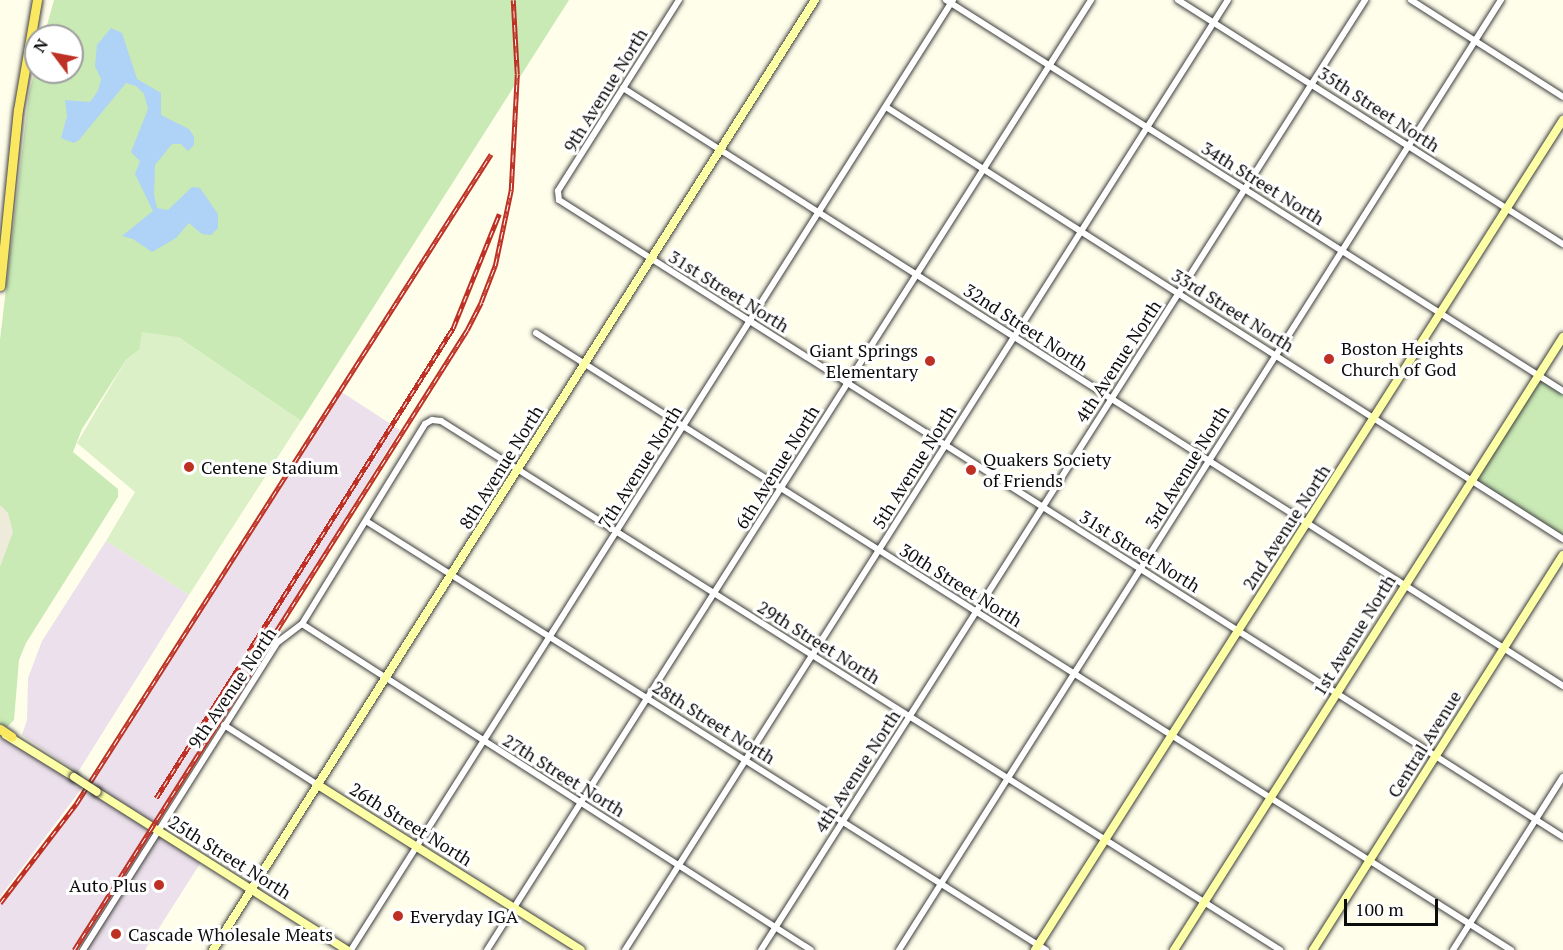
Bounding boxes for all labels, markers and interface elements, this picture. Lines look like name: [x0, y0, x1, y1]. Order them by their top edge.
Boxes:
north arrow: [24, 24, 84, 84]
street label: 9th Avenue North: [558, 24, 652, 156]
text: N: [28, 35, 53, 57]
street label: 35th Street North: [1314, 62, 1444, 156]
street label: 34th Street North: [1198, 137, 1328, 229]
street label: 31st Street North: [665, 245, 793, 337]
street label: 33rd Street North: [1168, 264, 1298, 356]
street label: 32nd Street North: [960, 279, 1092, 375]
street label: 4th Avenue North: [1070, 296, 1166, 426]
place label: Boston Heights Church of God: [1341, 338, 1464, 380]
place label: Giant Springs Elementary: [809, 340, 918, 382]
marker: Boston Heights Church of God: [1322, 352, 1336, 366]
marker: Giant Springs Elementary: [923, 354, 937, 368]
street label: 8th Avenue North: [454, 401, 548, 533]
street label: 7th Avenue North: [593, 401, 687, 533]
street label: 6th Avenue North: [730, 401, 824, 533]
street label: 5th Avenue North: [867, 401, 961, 533]
street label: 3rd Avenue North: [1140, 401, 1234, 533]
place label: Quakers Society of Friends: [983, 449, 1111, 492]
place label: Centene Stadium: [201, 456, 338, 478]
marker: Centene Stadium: [182, 460, 196, 474]
street label: 2nd Avenue North: [1237, 460, 1335, 594]
marker: Quakers Society of Friends: [964, 463, 978, 477]
street label: 31st Street North: [1076, 505, 1204, 597]
street label: 30th Street North: [896, 539, 1026, 631]
street label: 1st Avenue North: [1308, 570, 1400, 700]
street label: 29th Street North: [754, 596, 884, 688]
street label: 9th Avenue North: [183, 623, 281, 753]
street label: 28th Street North: [649, 676, 779, 768]
street label: Central Avenue: [1382, 686, 1466, 802]
street label: 4th Avenue North: [809, 706, 905, 836]
street label: 27th Street North: [499, 729, 629, 821]
street label: 26th Street North: [346, 778, 476, 870]
street label: 25th Street North: [165, 811, 295, 903]
place label: Auto Plus: [69, 874, 147, 896]
marker: Auto Plus: [152, 878, 166, 892]
scale bar: [1347, 887, 1442, 925]
text: 100 m: [1355, 897, 1404, 921]
place label: Everyday IGA: [410, 905, 518, 927]
marker: Everyday IGA: [391, 909, 405, 923]
place label: Cascade Wholesale Meats: [128, 923, 333, 945]
marker: Cascade Wholesale Meats: [109, 927, 123, 941]

